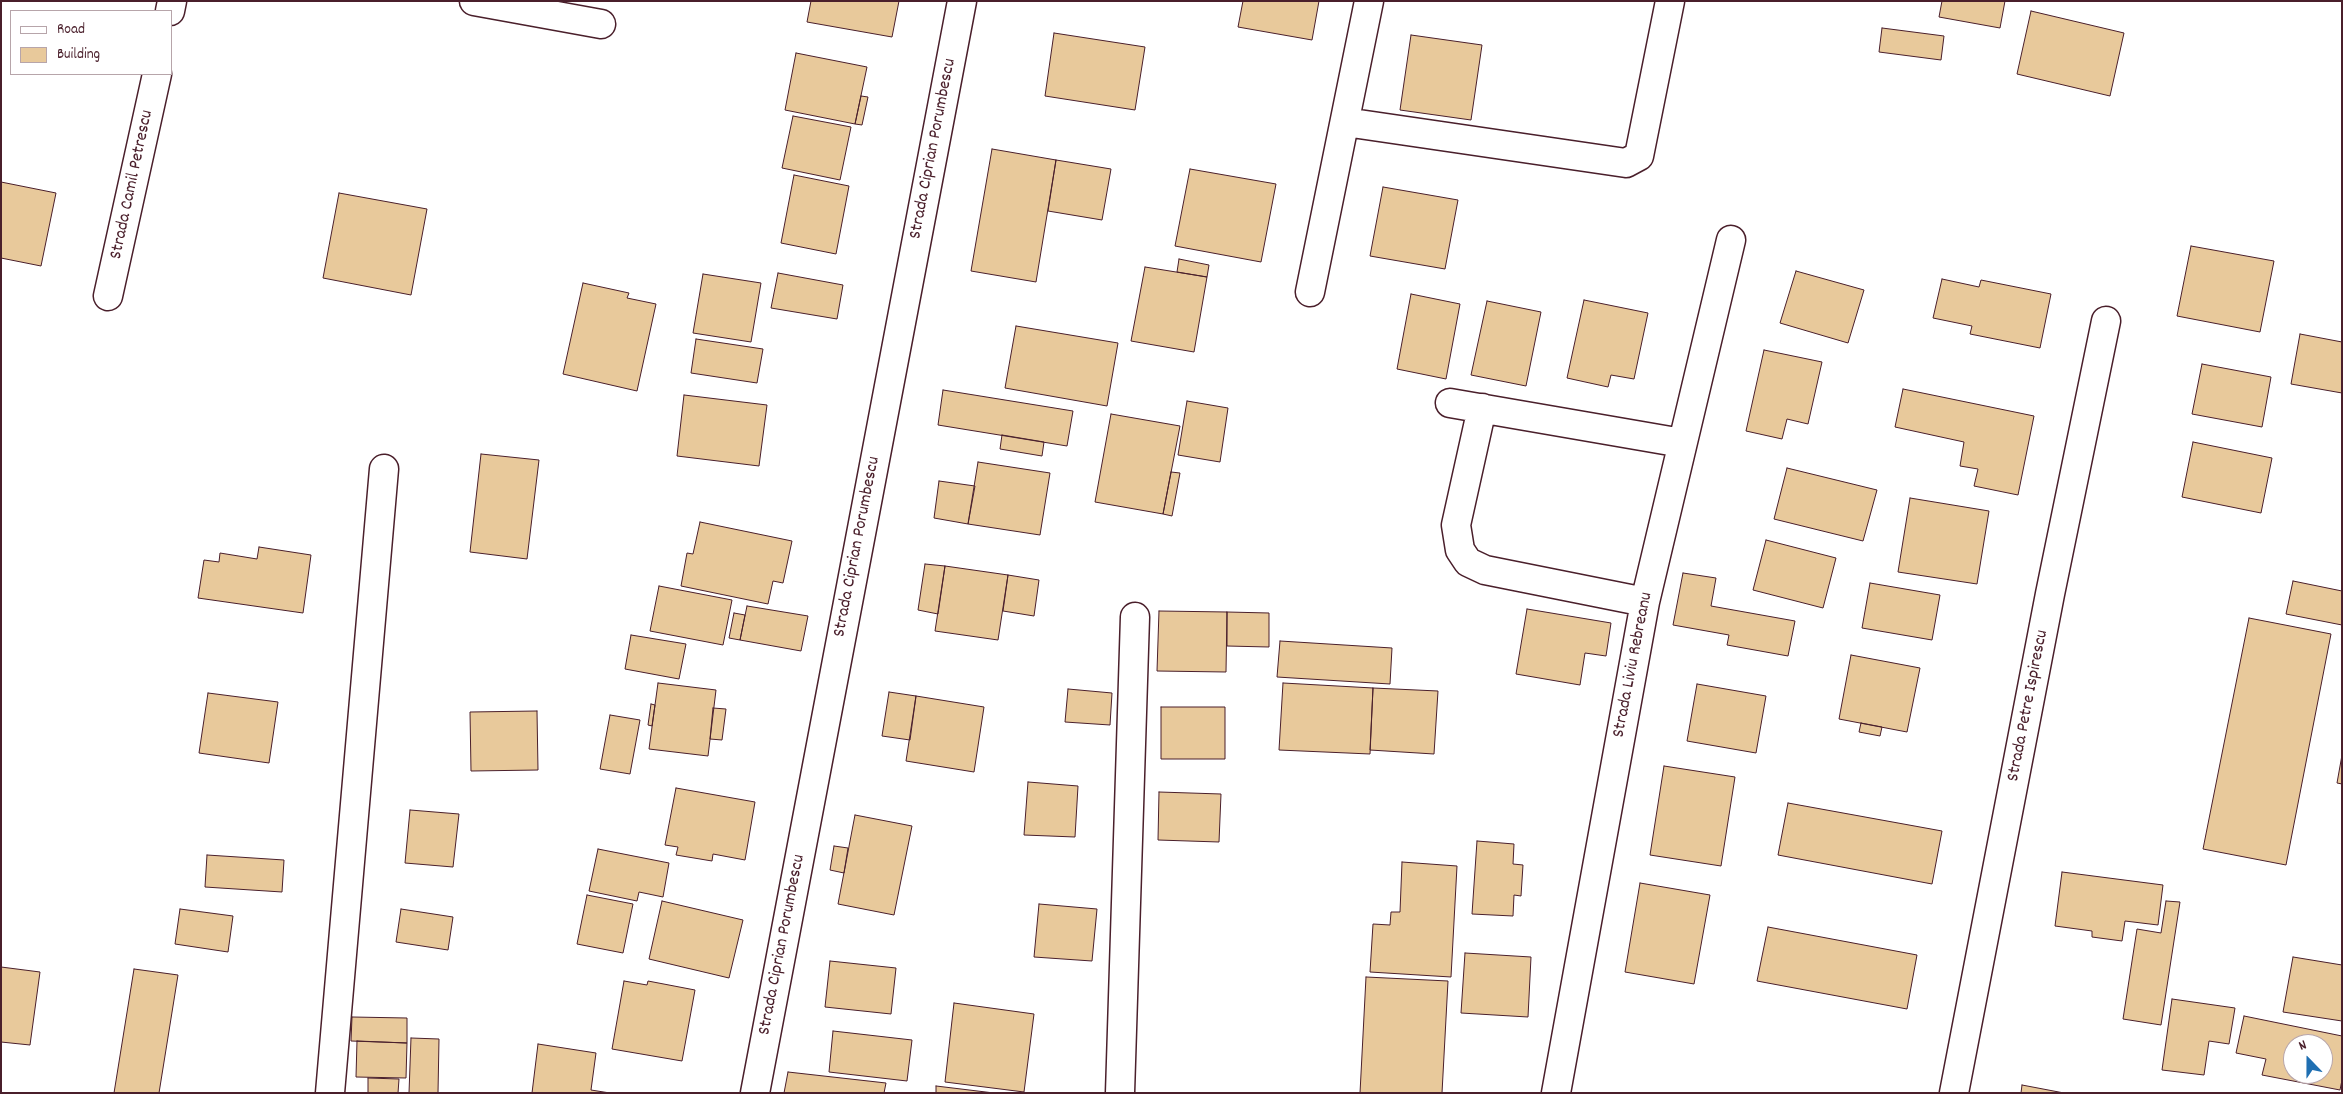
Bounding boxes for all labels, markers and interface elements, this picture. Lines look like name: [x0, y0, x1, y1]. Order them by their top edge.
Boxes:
legend: [10, 10, 172, 75]
text: Road: [57, 19, 85, 41]
text: Building: [57, 44, 100, 66]
street label: Strada Ciprian Porumbescu: [906, 57, 962, 241]
street label: Strada Camil Petrescu: [107, 108, 159, 262]
street label: Strada Ciprian Porumbescu: [830, 455, 886, 639]
street label: Strada Liviu Rebreanu: [1609, 590, 1659, 740]
street label: Strada Petre Ispirescu: [2004, 628, 2054, 784]
street label: Strada Ciprian Porumbescu: [755, 853, 811, 1037]
north arrow: [2283, 1034, 2333, 1084]
text: N: [2296, 1035, 2310, 1057]

